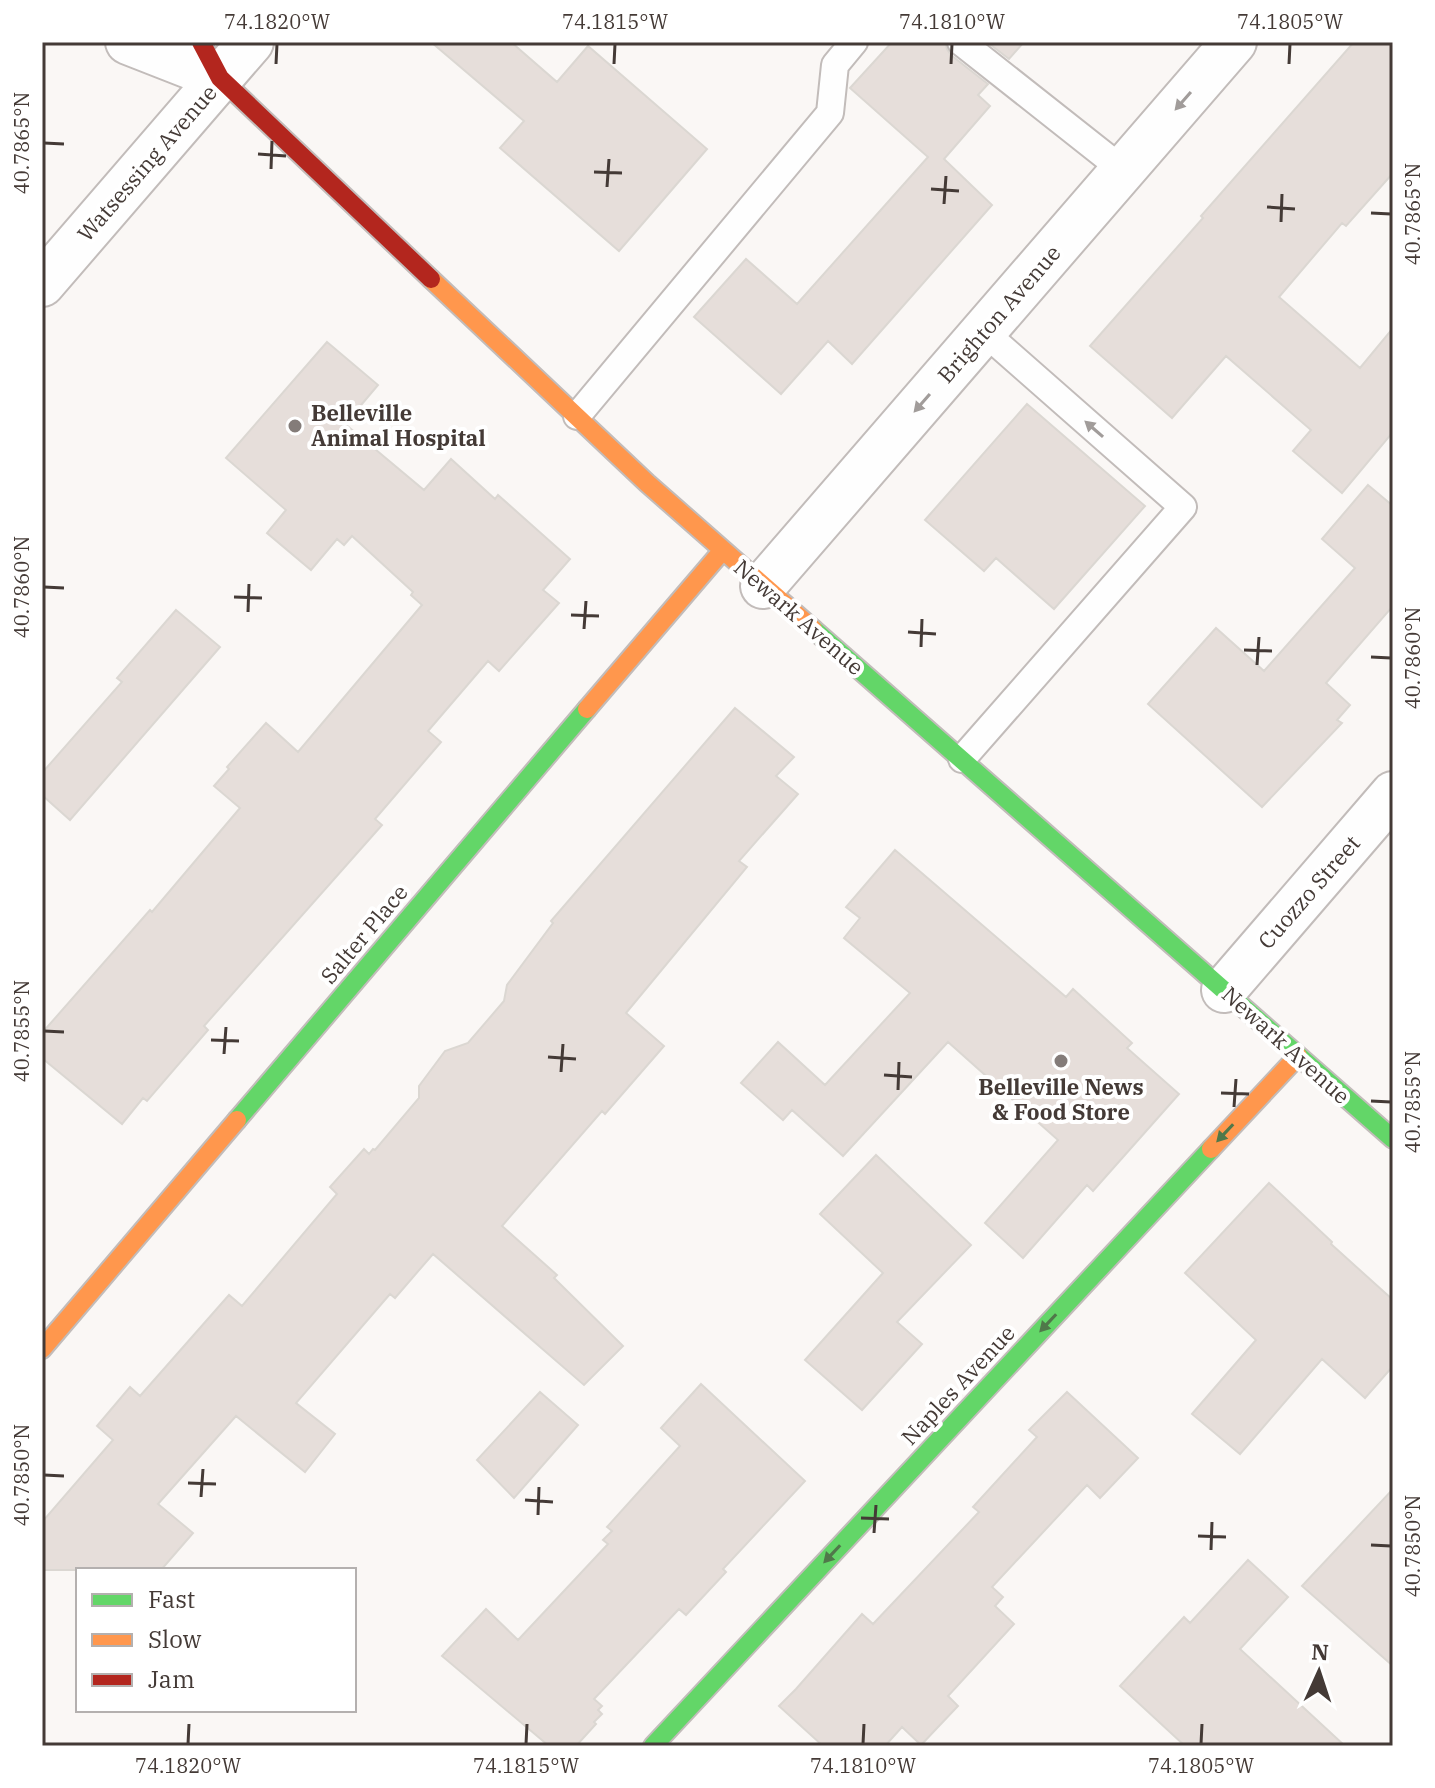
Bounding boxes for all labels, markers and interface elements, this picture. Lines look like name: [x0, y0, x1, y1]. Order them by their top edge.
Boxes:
text: 74.1820°W: [224, 8, 330, 35]
text: 74.1815°W: [562, 8, 668, 35]
text: 74.1810°W: [899, 8, 1005, 35]
text: 74.1805°W: [1237, 8, 1343, 35]
street label: Watsessing Avenue: [70, 78, 223, 247]
one-way arrow: [1175, 91, 1192, 111]
text: 40.7865°N: [8, 92, 35, 194]
text: 40.7865°N: [1399, 163, 1426, 265]
street label: Brighton Avenue: [931, 239, 1067, 389]
one-way arrow: [913, 394, 931, 413]
place label: Belleville Animal Hospital: [311, 398, 486, 452]
marker: Belleville Animal Hospital: [286, 417, 304, 435]
one-way arrow: [1085, 421, 1104, 439]
text: 40.7860°N: [8, 536, 35, 638]
street label: Newark Avenue: [728, 552, 870, 681]
text: 40.7860°N: [1399, 607, 1426, 709]
street label: Cuozzo Street: [1251, 829, 1366, 955]
street label: Salter Place: [314, 878, 414, 989]
street label: Newark Avenue: [1216, 979, 1357, 1110]
text: 40.7855°N: [8, 980, 35, 1082]
text: 40.7855°N: [1399, 1051, 1426, 1153]
marker: Belleville News & Food Store: [1052, 1052, 1070, 1070]
place label: Belleville News & Food Store: [978, 1072, 1144, 1126]
one-way arrow: [1217, 1124, 1235, 1143]
one-way arrow: [1039, 1314, 1057, 1333]
street label: Naples Avenue: [894, 1318, 1021, 1451]
text: 40.7850°N: [8, 1424, 35, 1526]
text: 40.7850°N: [1399, 1495, 1426, 1597]
one-way arrow: [823, 1544, 842, 1563]
legend: [76, 1568, 356, 1712]
text: Fast: [148, 1583, 195, 1615]
text: Slow: [148, 1623, 202, 1655]
north arrow: [1279, 1632, 1359, 1712]
text: N: [1311, 1637, 1330, 1666]
text: Jam: [148, 1663, 195, 1695]
text: 74.1820°W: [135, 1752, 241, 1779]
text: 74.1815°W: [473, 1752, 579, 1779]
text: 74.1810°W: [810, 1752, 916, 1779]
text: 74.1805°W: [1148, 1752, 1254, 1779]

